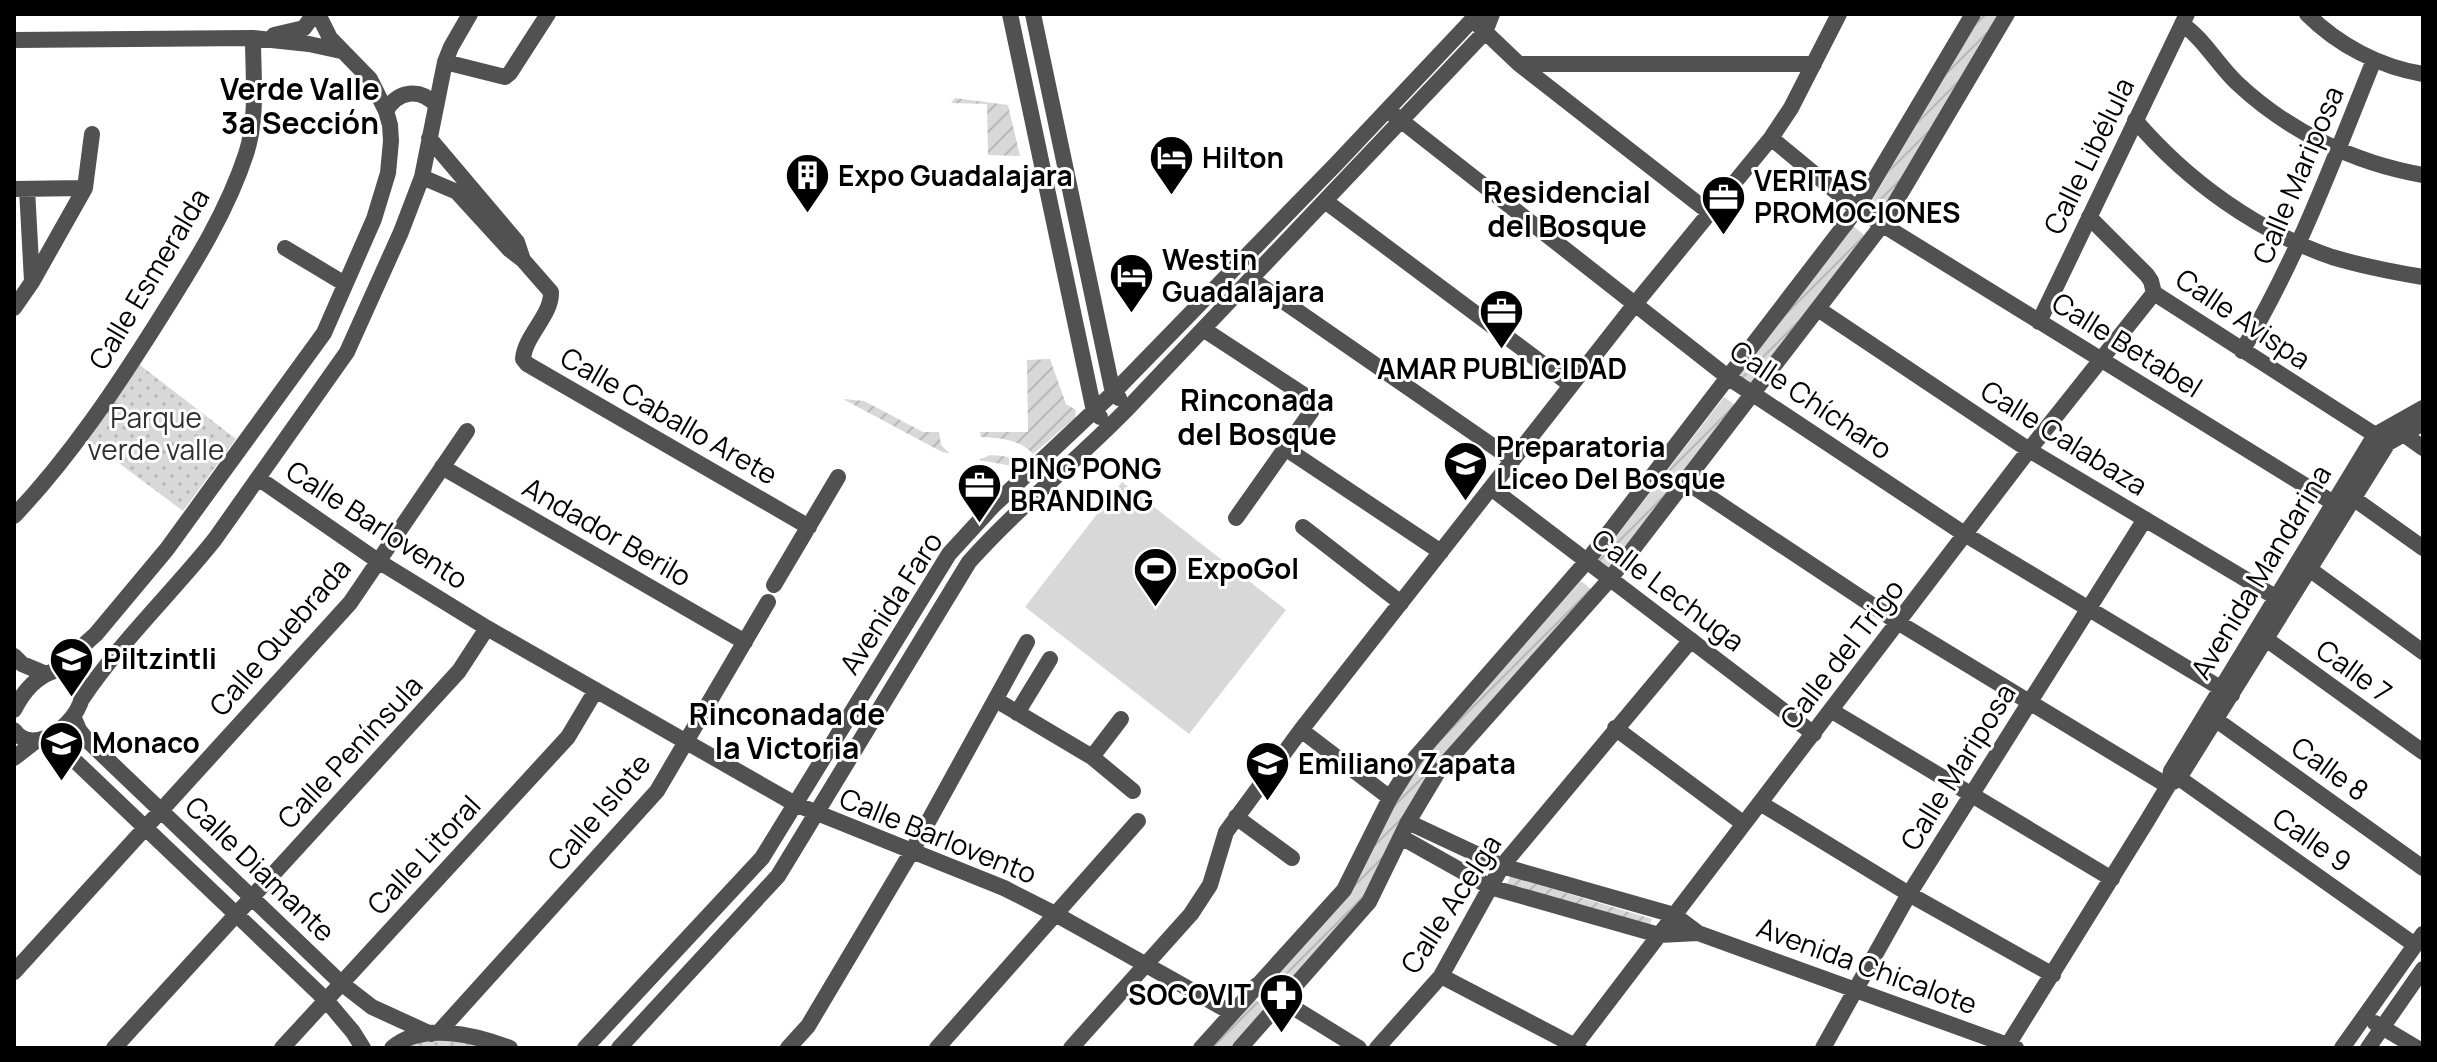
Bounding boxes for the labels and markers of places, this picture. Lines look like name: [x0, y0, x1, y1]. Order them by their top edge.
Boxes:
hotel icon: Hilton: [1147, 134, 1195, 197]
place label: Hilton: [1202, 138, 1284, 176]
building icon: Expo Guadalajara: [783, 152, 831, 215]
place label: Expo Guadalajara: [838, 156, 1073, 194]
place label: VERITAS PROMOCIONES: [1754, 161, 1961, 231]
office icon: VERITAS PROMOCIONES: [1699, 173, 1747, 236]
place label: Westin Guadalajara: [1162, 240, 1325, 310]
hotel icon: Westin Guadalajara: [1107, 252, 1155, 315]
office icon: AMAR PUBLICIDAD: [1478, 288, 1526, 351]
place label: AMAR PUBLICIDAD: [1377, 349, 1627, 387]
place label: Preparatoria Liceo Del Bosque: [1496, 427, 1726, 497]
school or university icon: Preparatoria Liceo Del Bosque: [1441, 439, 1489, 502]
place label: PING PONG BRANDING: [1010, 449, 1161, 519]
office icon: PING PONG BRANDING: [955, 461, 1003, 524]
sports icon: ExpoGol: [1132, 545, 1180, 608]
place label: ExpoGol: [1187, 549, 1299, 587]
school or university icon: Piltzintli: [48, 635, 96, 698]
place label: Piltzintli: [103, 639, 217, 677]
school or university icon: Monaco: [37, 719, 85, 782]
place label: Monaco: [92, 723, 200, 761]
school or university icon: Emiliano Zapata: [1243, 740, 1291, 803]
place label: Emiliano Zapata: [1298, 744, 1516, 782]
pharmacy icon: SOCOVIT: [1258, 971, 1306, 1034]
place label: SOCOVIT: [1128, 975, 1251, 1013]

